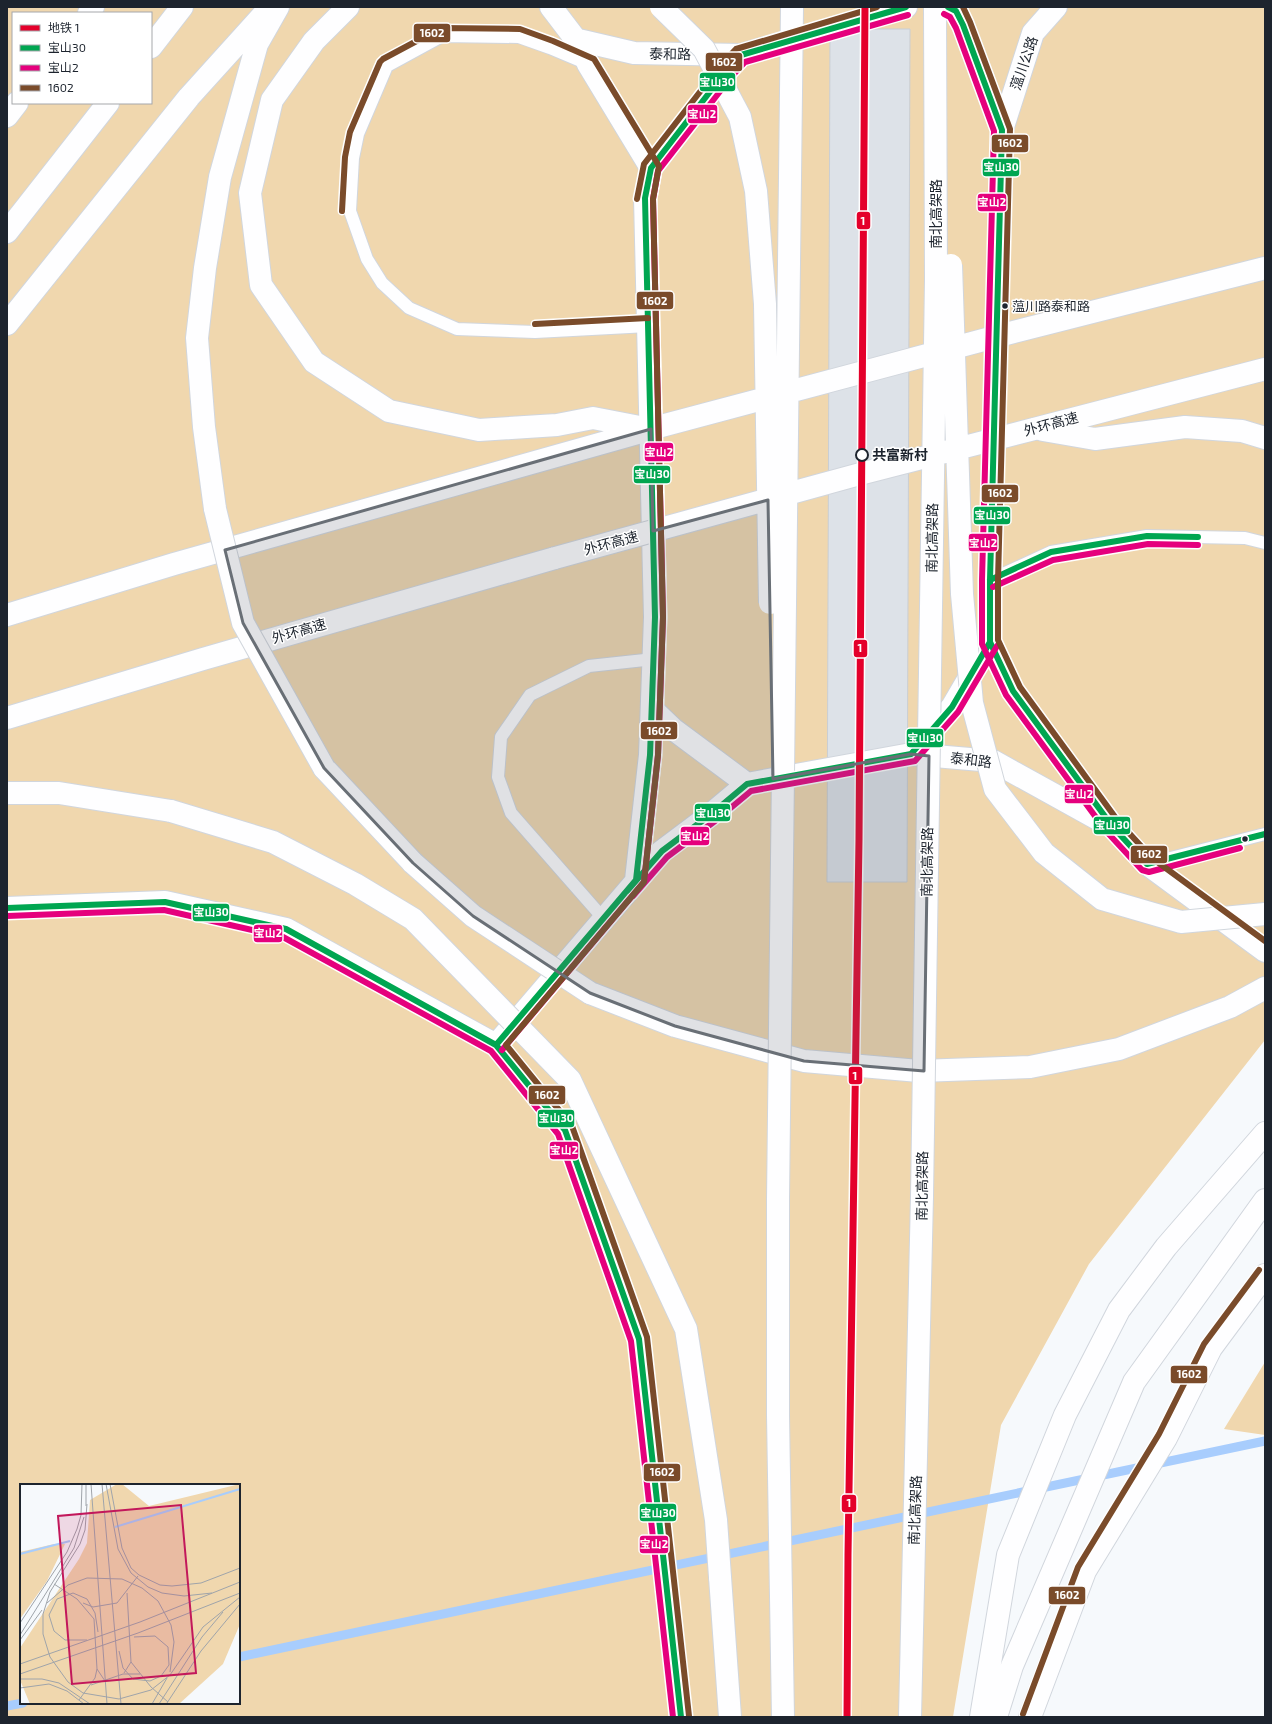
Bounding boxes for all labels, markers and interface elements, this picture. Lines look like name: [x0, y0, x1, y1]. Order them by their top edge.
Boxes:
legend: [12, 12, 152, 104]
text: 地铁 1: [48, 20, 79, 34]
line badge: 1602: [413, 23, 451, 43]
text: 1602: [420, 26, 444, 39]
street label: 蕰川公路: [1006, 34, 1041, 92]
text: 宝山30: [48, 40, 86, 54]
street label: 泰和路: [649, 45, 691, 62]
line badge: 1602: [705, 52, 743, 72]
text: 1602: [712, 55, 736, 68]
text: 宝山2: [48, 60, 79, 74]
line badge: 宝山30: [699, 72, 736, 92]
text: 宝山30: [699, 75, 735, 88]
text: 1602: [48, 80, 74, 94]
line badge: 宝山2: [687, 104, 718, 124]
text: 宝山2: [688, 107, 716, 120]
line badge: 1602: [991, 134, 1029, 153]
text: 1602: [998, 136, 1022, 149]
line badge: 宝山30: [982, 158, 1020, 177]
text: 宝山30: [983, 160, 1019, 173]
street label: 南北高架路: [927, 179, 944, 249]
line badge: 宝山2: [977, 193, 1007, 212]
text: 宝山2: [978, 195, 1006, 208]
line badge: 1: [856, 211, 871, 230]
text: 1: [861, 214, 865, 227]
line badge: 1602: [636, 291, 674, 310]
text: 1602: [643, 294, 667, 307]
place label: 蕰川路泰和路: [1012, 298, 1090, 314]
marker: 蕰川路泰和路: [1000, 301, 1010, 311]
street label: 外环高速: [1022, 408, 1080, 439]
line badge: 宝山2: [644, 442, 674, 462]
text: 宝山2: [645, 445, 673, 458]
place label: 共富新村: [872, 446, 928, 463]
marker: 共富新村: [855, 448, 869, 462]
line badge: 宝山30: [633, 465, 671, 484]
text: 宝山30: [634, 467, 670, 480]
line badge: 1602: [981, 484, 1019, 503]
text: 1602: [988, 486, 1012, 499]
street label: 南北高架路: [922, 503, 941, 573]
line badge: 宝山30: [973, 506, 1011, 525]
text: 宝山30: [974, 508, 1010, 521]
street label: 外环高速: [582, 527, 640, 558]
line badge: 宝山2: [968, 533, 998, 552]
text: 宝山2: [969, 536, 997, 549]
street label: 外环高速: [270, 615, 328, 646]
line badge: 1: [853, 639, 868, 658]
text: 1: [858, 641, 862, 654]
line badge: 1602: [640, 721, 678, 740]
text: 1602: [647, 724, 671, 737]
line badge: 宝山30: [906, 728, 944, 748]
text: 宝山30: [907, 731, 943, 744]
street label: 泰和路: [949, 749, 993, 770]
line badge: 宝山2: [1064, 784, 1094, 804]
text: 宝山2: [1065, 787, 1093, 800]
line badge: 宝山30: [694, 803, 731, 822]
text: 宝山30: [695, 806, 731, 819]
line badge: 宝山30: [1093, 816, 1131, 835]
text: 宝山30: [1094, 818, 1130, 831]
line badge: 宝山2: [680, 826, 710, 846]
street label: 南北高架路: [917, 827, 936, 897]
text: 宝山2: [681, 829, 709, 842]
unlabelled marker: [1240, 834, 1250, 844]
line badge: 1602: [1130, 845, 1168, 864]
text: 1602: [1137, 847, 1161, 860]
line badge: 宝山30: [192, 903, 230, 922]
text: 宝山30: [193, 905, 229, 918]
line badge: 宝山2: [253, 924, 283, 943]
text: 宝山2: [254, 926, 282, 939]
line badge: 1: [848, 1066, 863, 1085]
text: 1: [853, 1069, 857, 1082]
line badge: 1602: [528, 1085, 566, 1105]
text: 1602: [535, 1088, 559, 1101]
line badge: 宝山30: [537, 1109, 575, 1128]
text: 宝山30: [538, 1111, 574, 1124]
line badge: 宝山2: [549, 1141, 579, 1160]
text: 宝山2: [550, 1143, 578, 1156]
street label: 南北高架路: [912, 1151, 931, 1221]
line badge: 1602: [1170, 1365, 1208, 1384]
text: 1602: [1177, 1367, 1201, 1380]
line badge: 1602: [643, 1463, 681, 1482]
text: 1602: [650, 1465, 674, 1478]
street label: 南北高架路: [905, 1475, 924, 1545]
inset map: [20, 1484, 240, 1704]
line badge: 1: [841, 1494, 857, 1513]
text: 1: [847, 1496, 851, 1509]
line badge: 宝山30: [639, 1503, 677, 1522]
text: 宝山30: [640, 1506, 676, 1519]
line badge: 宝山2: [639, 1535, 669, 1554]
text: 宝山2: [640, 1537, 668, 1550]
line badge: 1602: [1048, 1586, 1086, 1605]
text: 1602: [1055, 1588, 1079, 1601]

